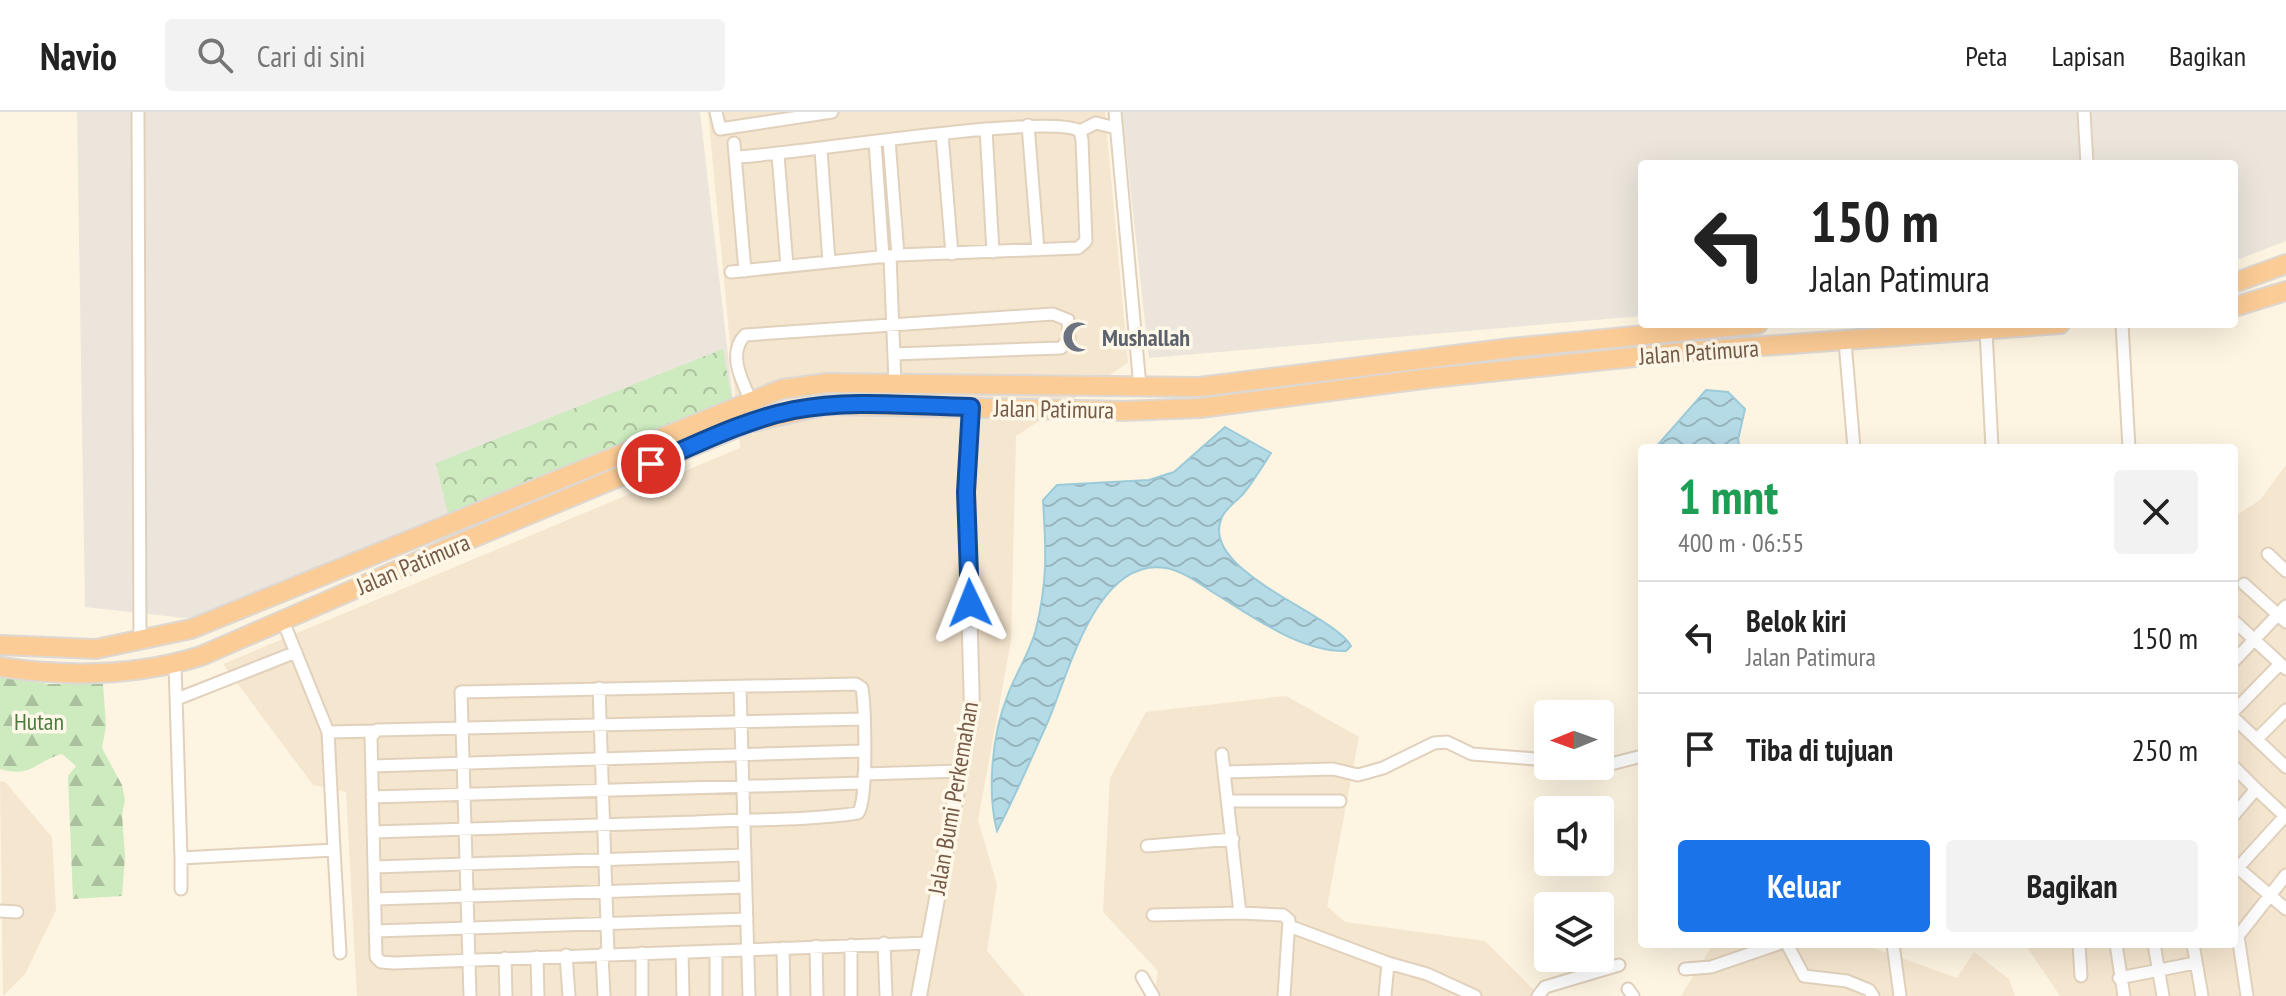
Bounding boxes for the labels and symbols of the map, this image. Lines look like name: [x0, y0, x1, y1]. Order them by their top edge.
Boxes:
mosque icon: Mushallah: [1061, 320, 1095, 354]
place label: Mushallah: [1102, 322, 1190, 353]
street label: Jalan Patimura: [1637, 332, 1760, 372]
street label: Jalan Patimura: [993, 392, 1114, 426]
pin: [617, 430, 685, 498]
street label: Jalan Patimura: [351, 526, 474, 602]
position arrow: [928, 561, 1012, 645]
street label: Jalan Bumi Perkemahan: [921, 699, 985, 898]
north arrow: [1534, 700, 1614, 780]
park label: Hutan: [14, 706, 64, 737]

